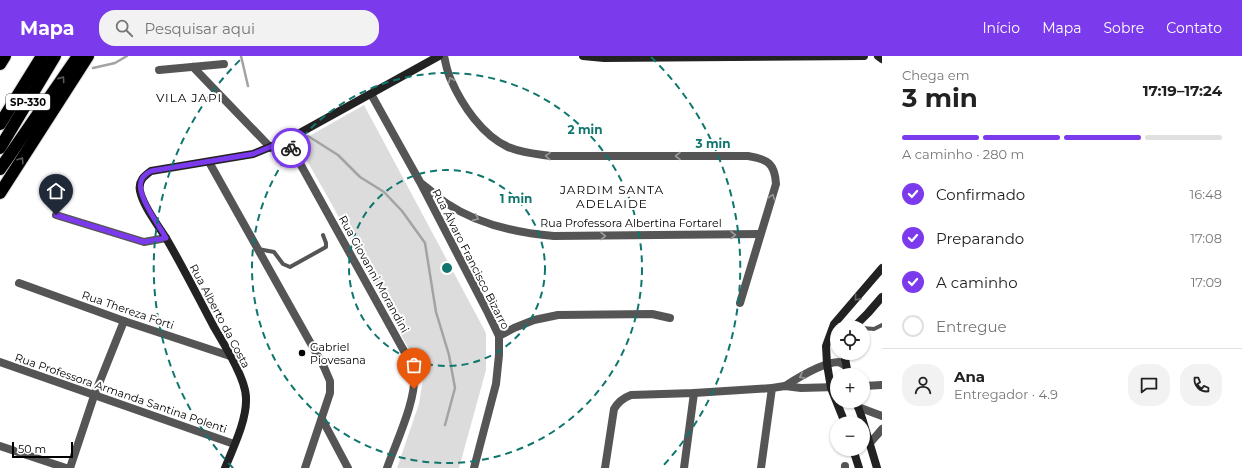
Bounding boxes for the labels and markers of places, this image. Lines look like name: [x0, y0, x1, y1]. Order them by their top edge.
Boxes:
pin: [39, 174, 73, 215]
centre of rings: [440, 261, 454, 275]
place label: Gabriel Piovesana: [310, 340, 366, 367]
marker: Gabriel Piovesana: [297, 348, 307, 358]
pin: [397, 348, 431, 389]

